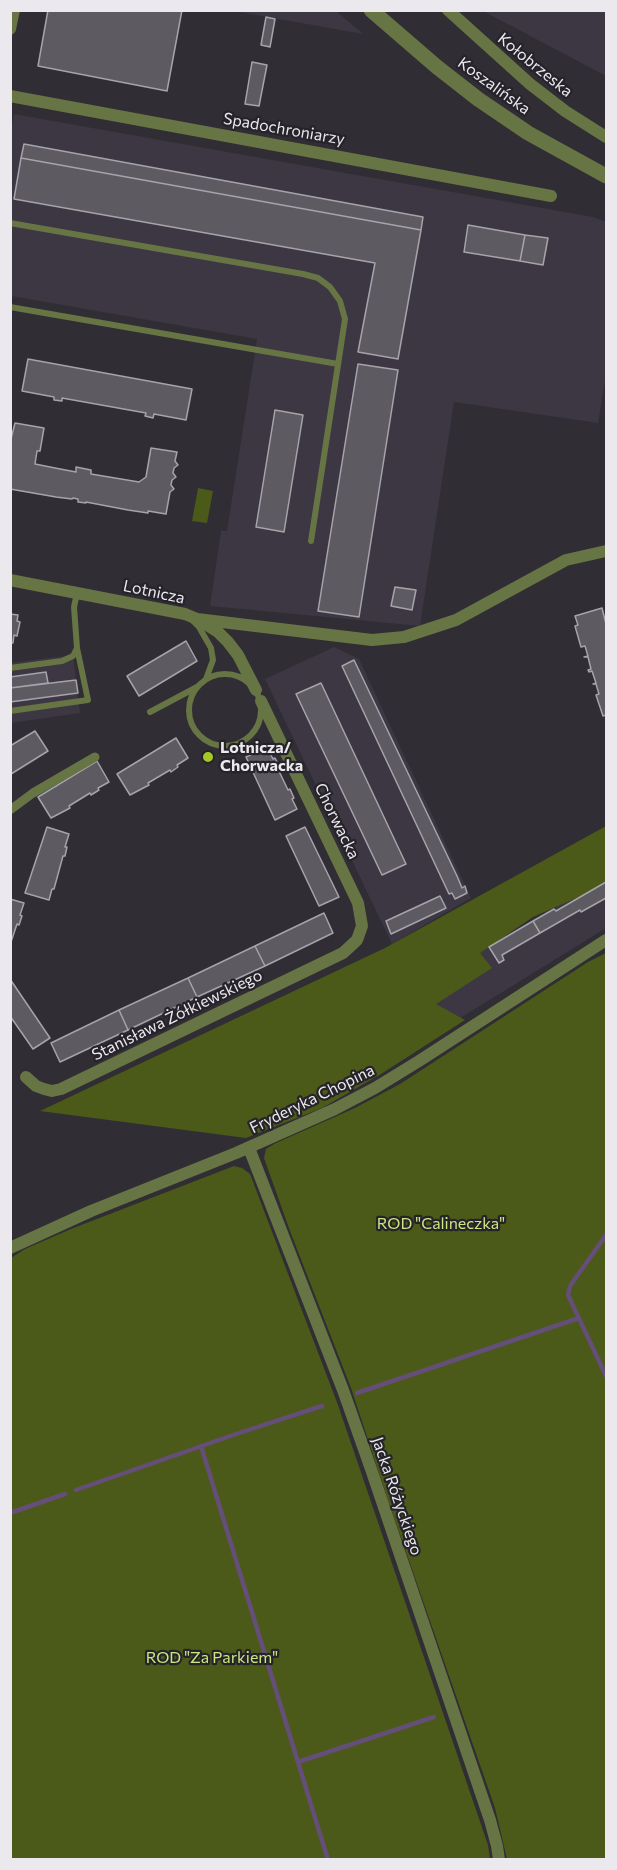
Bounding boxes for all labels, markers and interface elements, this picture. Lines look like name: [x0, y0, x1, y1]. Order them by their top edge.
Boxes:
street label: Kołobrzeska: [494, 29, 576, 101]
street label: Koszalińska: [454, 53, 534, 119]
street label: Spadochroniarzy: [222, 109, 346, 149]
street label: Lotnicza: [121, 576, 187, 608]
place label: Lotnicza/ Chorwacka: [220, 738, 303, 776]
marker: Lotnicza/ Chorwacka: [201, 750, 215, 764]
street label: Chorwacka: [310, 780, 364, 862]
street label: Stanisława Żółkiewskiego: [89, 965, 265, 1065]
street label: Fryderyka Chopina: [246, 1060, 378, 1138]
park label: ROD "Calineczka": [377, 1214, 505, 1234]
street label: Jacka Różyckiego: [368, 1434, 426, 1558]
park label: ROD "Za Parkiem": [146, 1648, 278, 1668]

